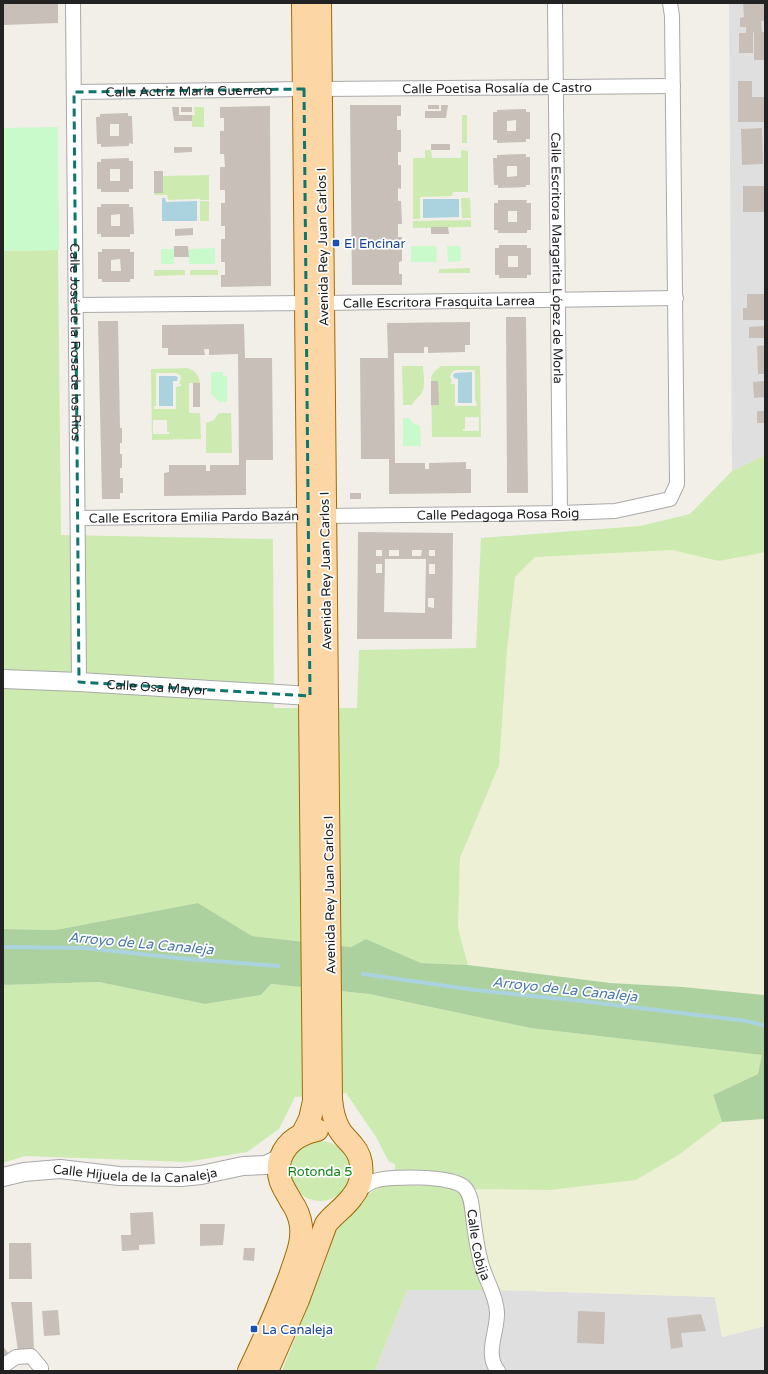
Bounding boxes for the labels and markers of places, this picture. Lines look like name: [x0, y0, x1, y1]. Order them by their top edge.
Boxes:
place label: El Encinar: [344, 236, 405, 252]
marker: El Encinar: [331, 238, 341, 248]
place label: La Canaleja: [262, 1322, 333, 1338]
marker: La Canaleja: [249, 1324, 259, 1334]

